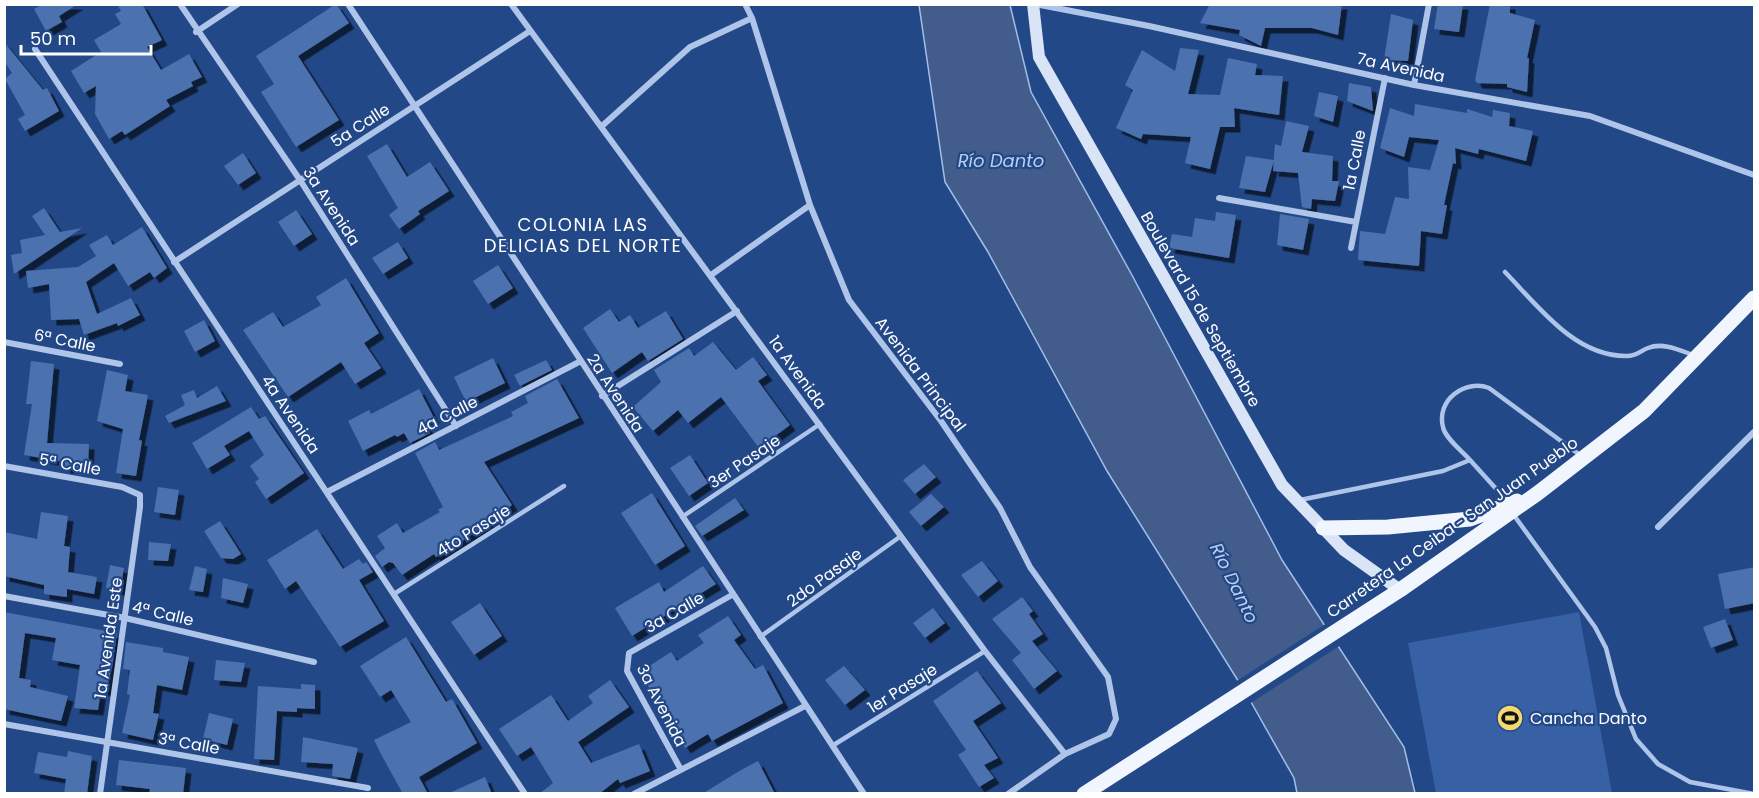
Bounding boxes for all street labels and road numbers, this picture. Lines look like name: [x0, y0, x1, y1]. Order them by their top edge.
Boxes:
street label: 7a Avenida: [1355, 47, 1447, 88]
street label: 5a Calle: [326, 98, 394, 153]
street label: 1a Calle: [1337, 128, 1372, 192]
street label: 3a Avenida: [297, 162, 366, 250]
street label: Boulevard 15 de Septiembre: [1135, 207, 1266, 411]
street label: Avenida Principal: [870, 312, 971, 436]
street label: 6ª Calle: [32, 323, 98, 358]
street label: 1a Avenida: [763, 331, 832, 414]
street label: 2a Avenida: [581, 349, 650, 437]
street label: 4a Avenida: [256, 370, 325, 458]
street label: 4a Calle: [413, 390, 482, 441]
street label: 3er Pasaje: [704, 429, 785, 494]
street label: Carretera La Ceiba - San Juan Pueblo: [1322, 431, 1583, 624]
street label: 5ª Calle: [37, 448, 103, 481]
street label: 4to Pasaje: [432, 498, 515, 562]
street label: 2do Pasaje: [782, 542, 867, 612]
street label: 1a Avenida Este: [89, 576, 128, 700]
street label: 3a Calle: [640, 586, 708, 639]
street label: 4ª Calle: [130, 595, 196, 632]
street label: 1er Pasaje: [863, 658, 942, 719]
street label: 3a Avenida: [631, 660, 692, 751]
street label: 3ª Calle: [156, 727, 221, 760]

